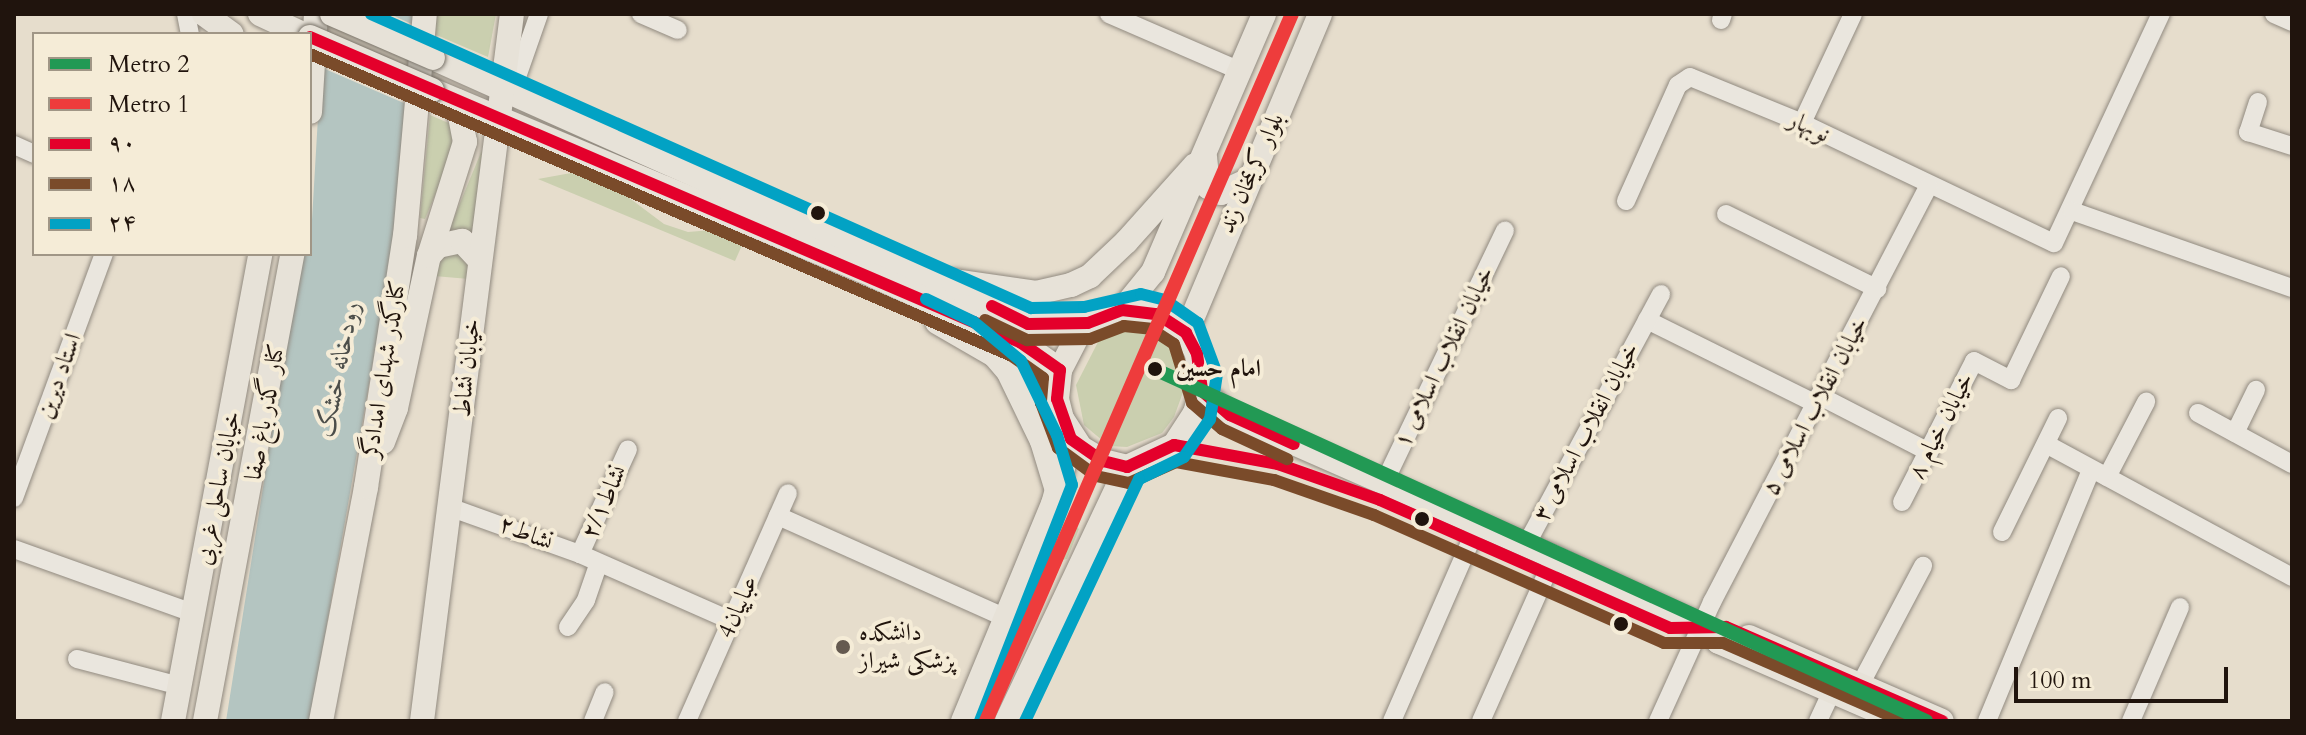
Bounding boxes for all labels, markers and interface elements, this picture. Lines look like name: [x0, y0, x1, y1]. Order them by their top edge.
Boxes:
legend: [32, 32, 312, 256]
text: Metro 2: [108, 48, 190, 81]
text: Metro 1: [108, 88, 190, 121]
street label: نوبهار: [1784, 105, 1834, 149]
street label: بلوار کریمخان زند: [1212, 109, 1290, 237]
text: ۹۰: [108, 126, 136, 159]
text: ۱۸: [108, 166, 136, 199]
unlabelled marker: [810, 205, 826, 221]
text: ۲۴: [108, 206, 136, 239]
street label: خیابان انقلاب اسلامی ۱: [1388, 262, 1500, 452]
street label: کنارگذر شهدای امدادگر: [356, 278, 412, 460]
water label: رودخانه خشک: [310, 299, 366, 439]
street label: خیابان انقلاب اسلامی ۵: [1756, 312, 1874, 500]
street label: خیابان نشاط: [448, 317, 486, 419]
street label: استاد دیرین: [30, 329, 88, 423]
street label: خیابان انقلاب اسلامی ۳: [1527, 338, 1645, 526]
street label: کنار گذر باغ صفا: [239, 342, 291, 482]
marker: امام حسین: [1141, 355, 1169, 383]
place label: امام حسین: [1176, 355, 1261, 383]
street label: خیابان خیام ۸: [1902, 368, 1980, 484]
street label: خیابان ساحلی غربی: [189, 409, 247, 567]
street label: نشاط۲/۱: [575, 461, 633, 543]
street label: نشاط۲: [495, 509, 557, 557]
unlabelled marker: [1414, 511, 1430, 527]
street label: عباییان4: [712, 571, 764, 643]
unlabelled marker: [1613, 616, 1629, 632]
place label: دانشکده پزشکی شیراز: [859, 619, 955, 675]
marker: دانشکده پزشکی شیراز: [834, 638, 852, 656]
scale bar: [2018, 651, 2232, 701]
text: 100 m: [2028, 664, 2092, 697]

